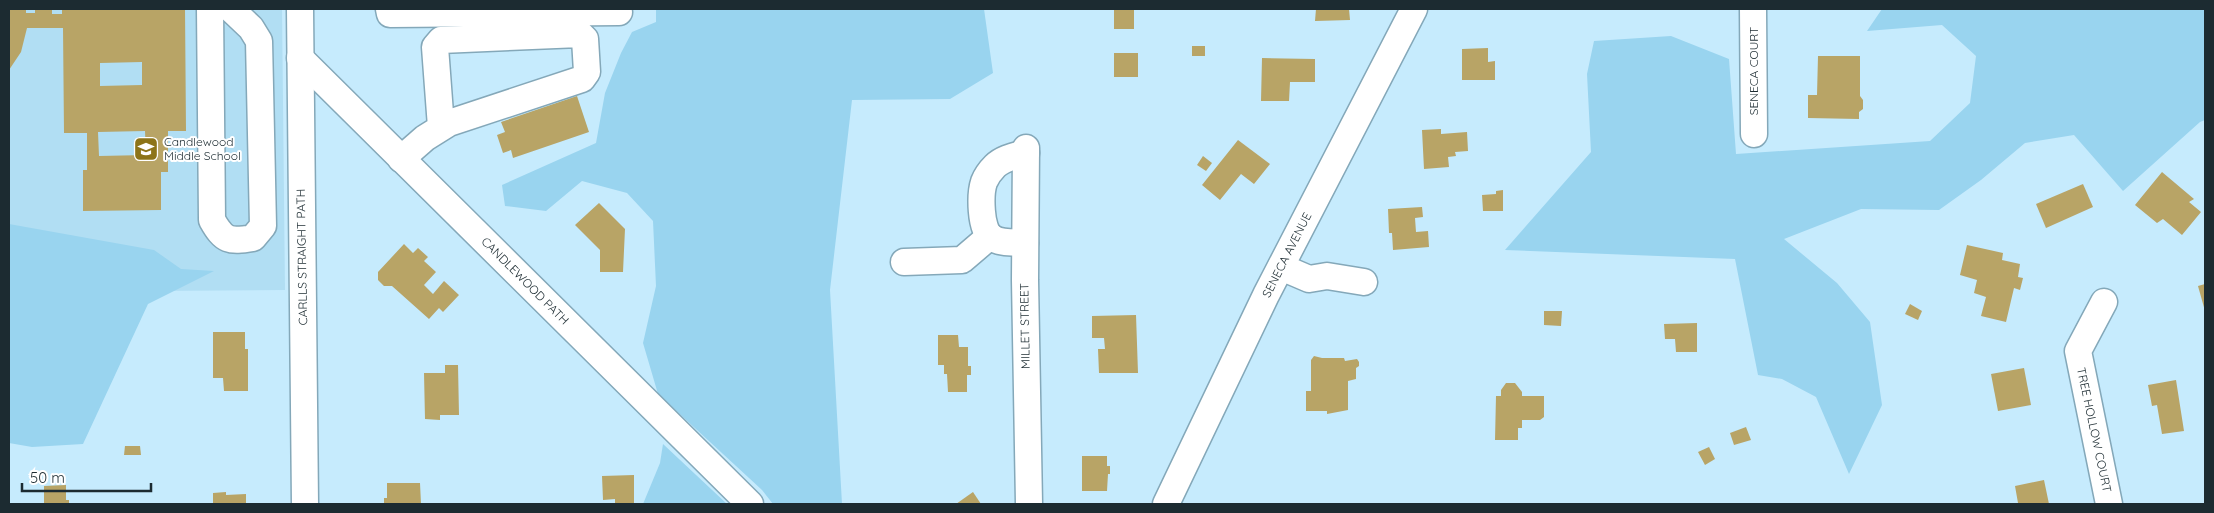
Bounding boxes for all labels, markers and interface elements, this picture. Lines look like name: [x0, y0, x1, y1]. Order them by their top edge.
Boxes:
street label: SENECA COURT: [1746, 27, 1761, 115]
place label: Candlewood Middle School: [164, 134, 241, 163]
school or university icon: Candlewood Middle School: [133, 136, 159, 162]
street label: CARLLS STRAIGHT PATH: [293, 189, 310, 325]
street label: SENECA AVENUE: [1259, 210, 1315, 300]
street label: CANDLEWOOD PATH: [478, 234, 572, 328]
street label: MILLET STREET: [1016, 283, 1033, 369]
street label: TREE HOLLOW COURT: [2074, 366, 2115, 494]
scale bar: [22, 460, 151, 492]
text: 50 m: [30, 468, 65, 487]

